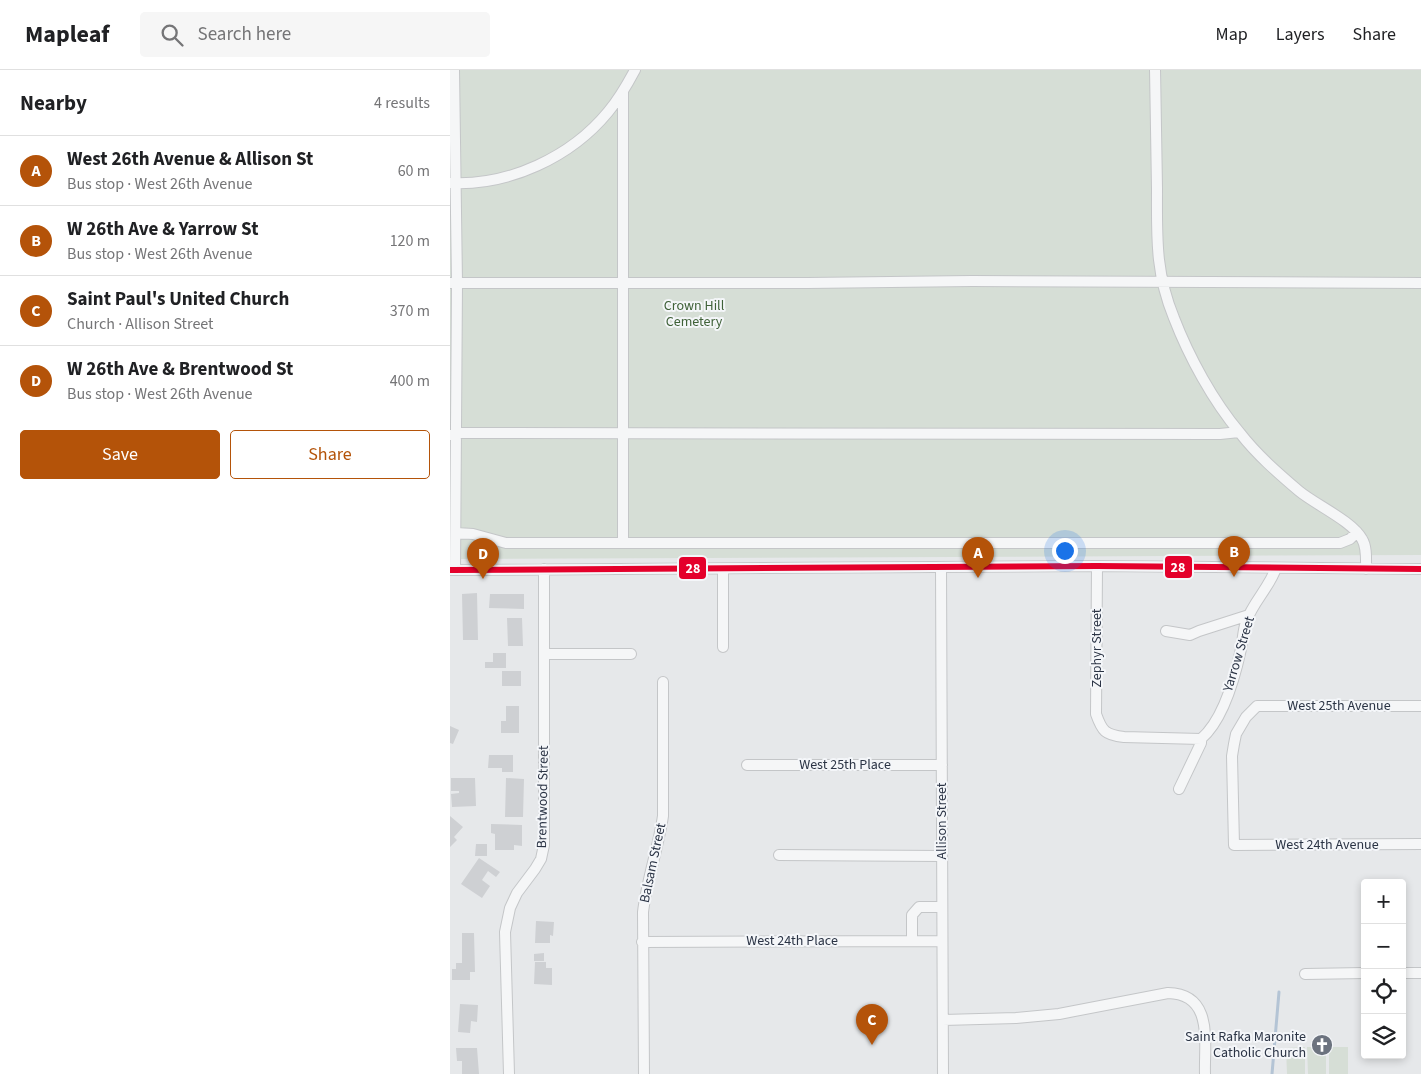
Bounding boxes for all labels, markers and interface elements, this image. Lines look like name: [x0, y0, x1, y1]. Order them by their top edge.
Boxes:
search box: [140, 12, 490, 57]
text: Mapleaf: [25, 17, 110, 52]
icon: search: [158, 21, 186, 49]
text: Search here: [198, 21, 291, 48]
text: Map: [1216, 22, 1248, 47]
text: Layers: [1276, 22, 1325, 47]
text: Share: [1353, 22, 1396, 47]
text: Nearby: [20, 88, 87, 118]
text: 4 results: [374, 92, 430, 114]
text: West 26th Avenue & Allison St: [67, 146, 313, 173]
text: A: [31, 160, 41, 182]
text: 60 m: [398, 160, 430, 182]
text: Bus stop · West 26th Avenue: [67, 173, 253, 195]
text: W 26th Ave & Yarrow St: [67, 216, 258, 243]
text: B: [31, 230, 41, 252]
text: 120 m: [390, 230, 430, 252]
text: Bus stop · West 26th Avenue: [67, 243, 253, 265]
text: Saint Paul's United Church: [67, 286, 289, 313]
park label: Crown Hill Cemetery: [664, 296, 725, 332]
text: C: [31, 300, 41, 322]
text: 370 m: [390, 300, 430, 322]
text: Church · Allison Street: [67, 313, 214, 335]
text: W 26th Ave & Brentwood St: [67, 356, 293, 383]
text: D: [31, 370, 41, 392]
text: 400 m: [390, 370, 430, 392]
text: Bus stop · West 26th Avenue: [67, 383, 253, 405]
button: Save: [20, 430, 220, 479]
button: Share: [230, 430, 430, 479]
pin: B: [1218, 536, 1250, 577]
pin: A: [962, 537, 994, 578]
pin: D: [467, 538, 499, 579]
your location: [1052, 538, 1078, 564]
line badge: 28: [1164, 555, 1193, 579]
line badge: 28: [678, 556, 707, 580]
text: 28: [1171, 558, 1185, 578]
text: 28: [686, 559, 700, 579]
street label: Zephyr Street: [1087, 608, 1107, 687]
street label: Yarrow Street: [1218, 614, 1260, 695]
street label: West 25th Avenue: [1287, 696, 1391, 716]
street label: Brentwood Street: [532, 745, 554, 849]
street label: West 25th Place: [799, 755, 891, 775]
street label: Allison Street: [932, 782, 952, 860]
street label: Balsam Street: [635, 821, 671, 905]
street label: West 24th Avenue: [1275, 835, 1379, 855]
map controls: [1361, 879, 1406, 1059]
button: +: [1361, 879, 1406, 924]
button: −: [1361, 924, 1406, 969]
street label: West 24th Place: [746, 931, 838, 951]
button: locate: [1361, 969, 1406, 1014]
pin: C: [856, 1004, 888, 1045]
button: layers: [1361, 1014, 1406, 1059]
place label: Saint Rafka Maronite Catholic Church: [1185, 1027, 1306, 1063]
church icon: Saint Rafka Maronite Catholic Church: [1310, 1033, 1334, 1057]

